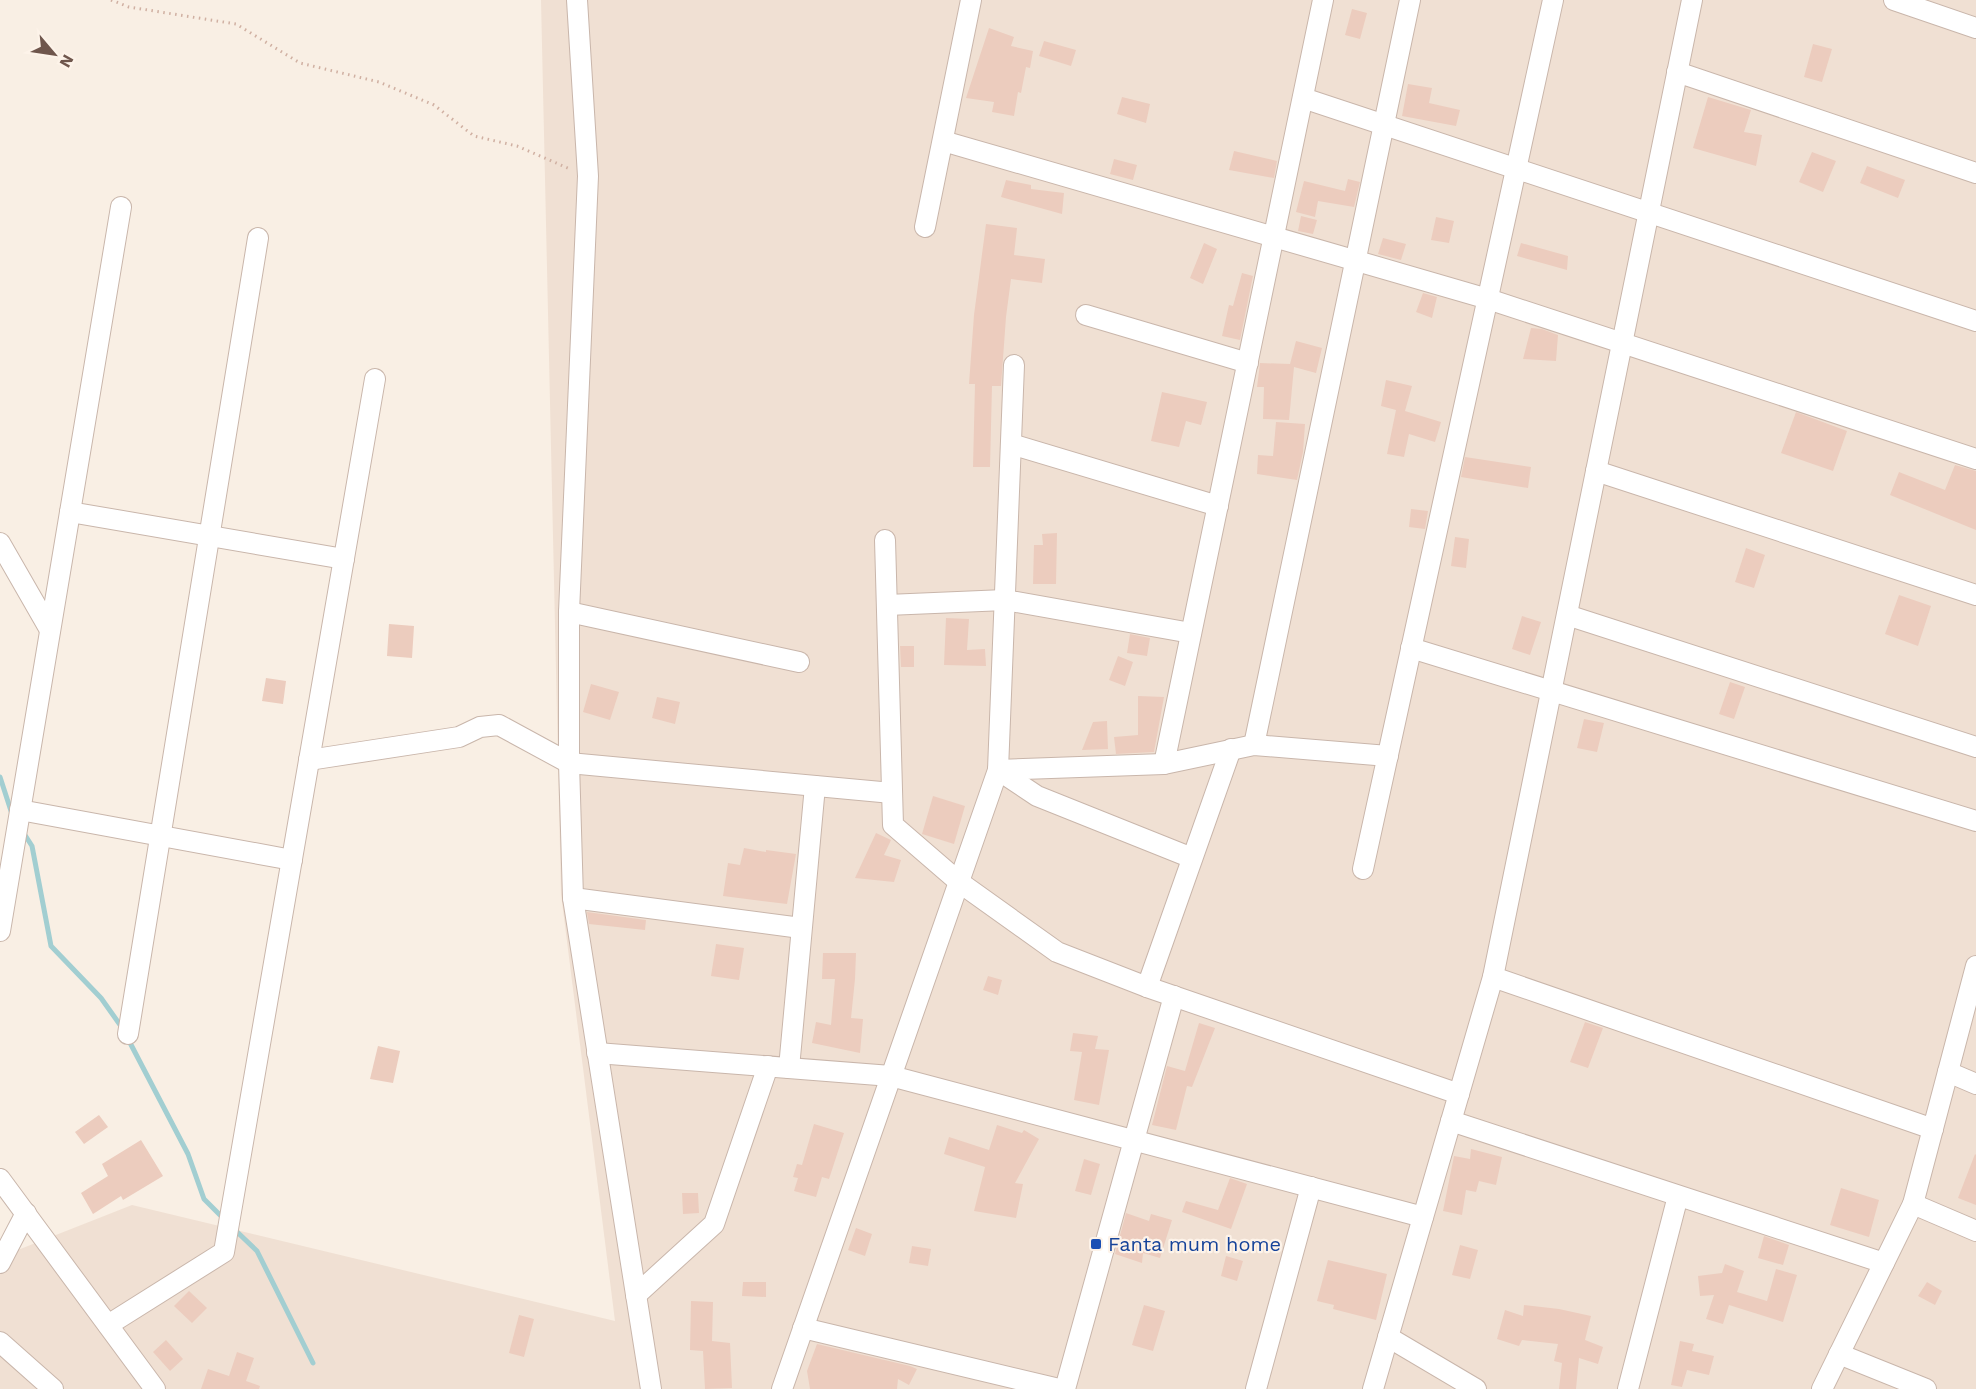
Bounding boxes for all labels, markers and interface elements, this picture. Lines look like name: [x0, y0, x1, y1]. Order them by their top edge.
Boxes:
north arrow: [24, 24, 84, 84]
text: N: [55, 51, 78, 71]
place label: Fanta mum home: [1108, 1232, 1281, 1256]
marker: Fanta mum home: [1089, 1237, 1103, 1251]

